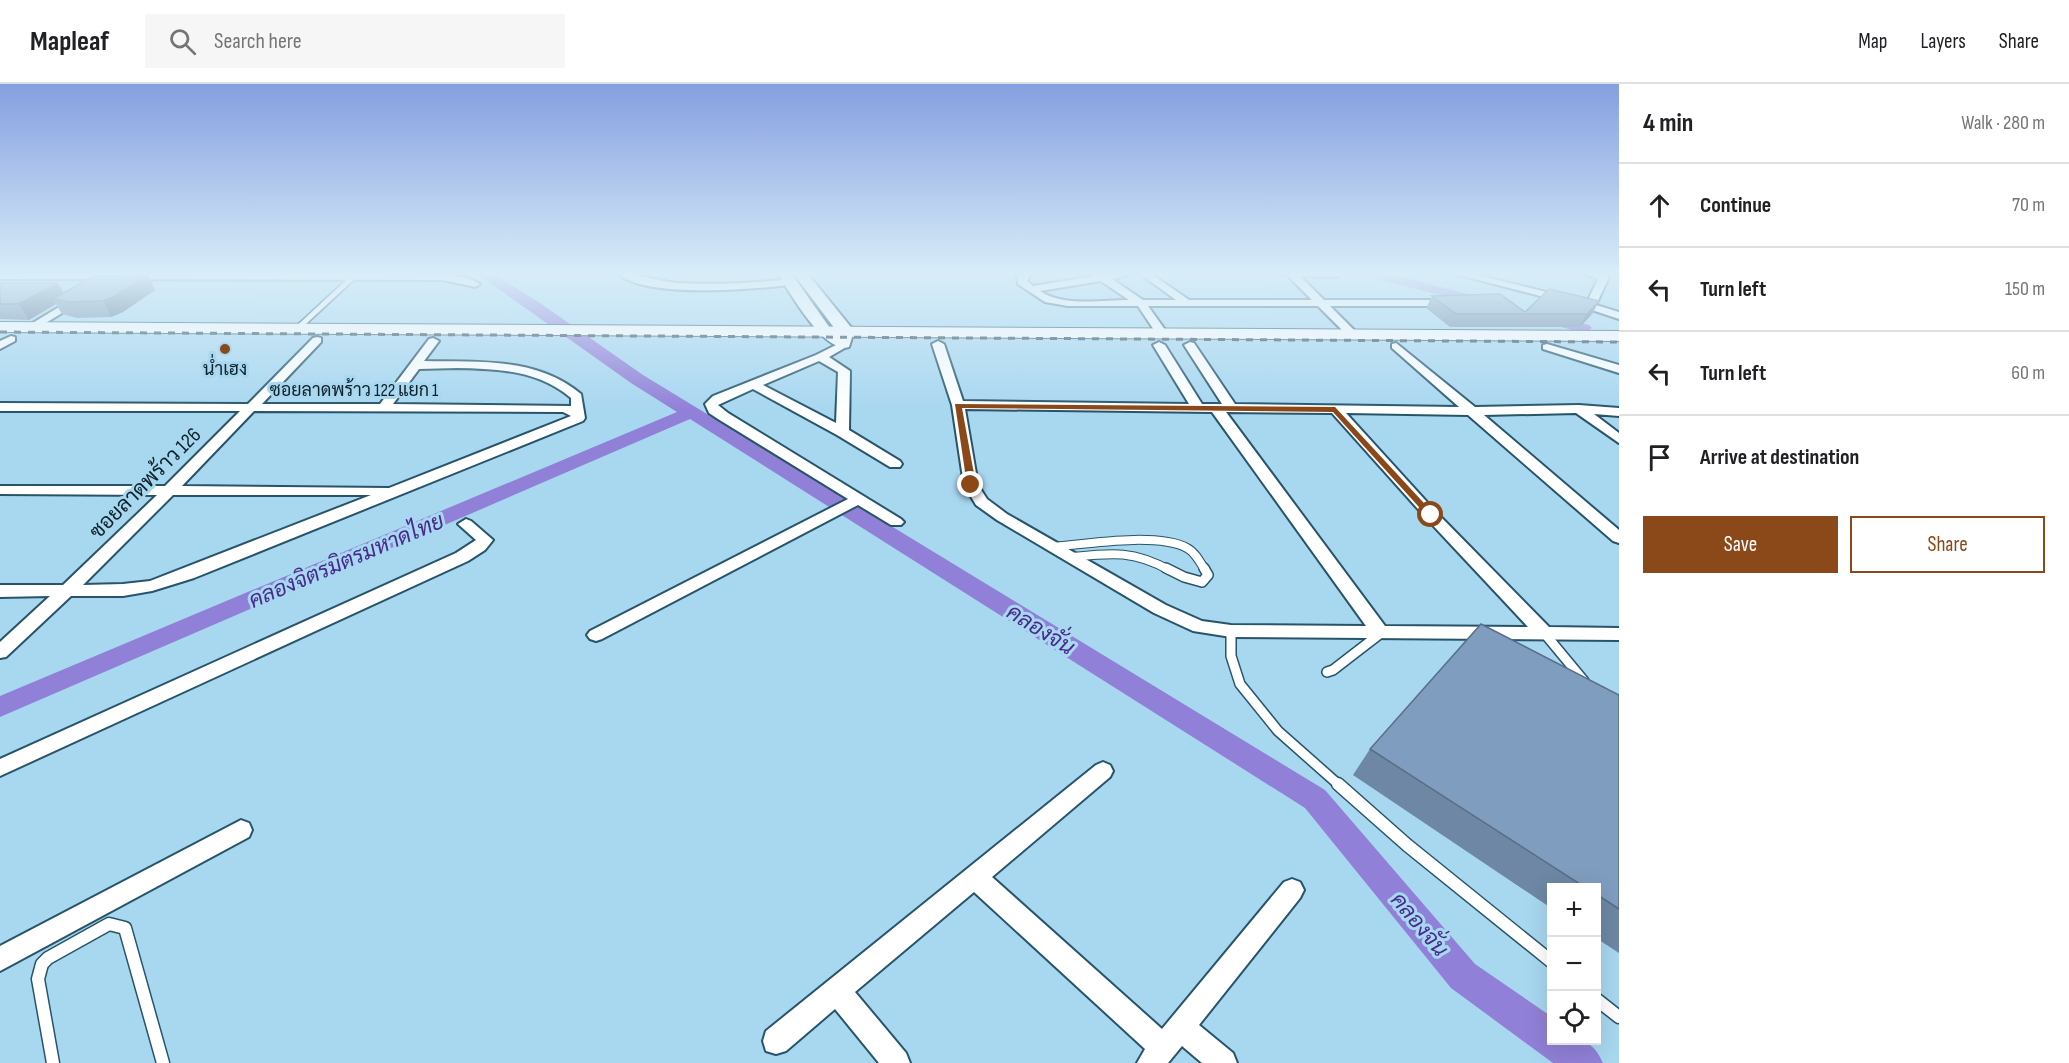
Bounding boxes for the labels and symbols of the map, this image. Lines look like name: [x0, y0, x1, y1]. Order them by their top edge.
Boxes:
marker: น่ำเฮง: [218, 342, 232, 356]
place label: น่ำเฮง: [203, 354, 247, 380]
street label: ซอยลาดพร้าว 122 แยก 1: [270, 378, 439, 401]
street label: ซอยลาดพร้าว 126: [85, 423, 206, 544]
route end: [957, 471, 983, 497]
route start: [1417, 501, 1443, 527]
water label: คลองจิตรมิตรมหาดไทย: [244, 506, 449, 615]
water label: คลองจั่น: [1001, 594, 1083, 662]
water label: คลองจั่น: [1384, 883, 1458, 962]

